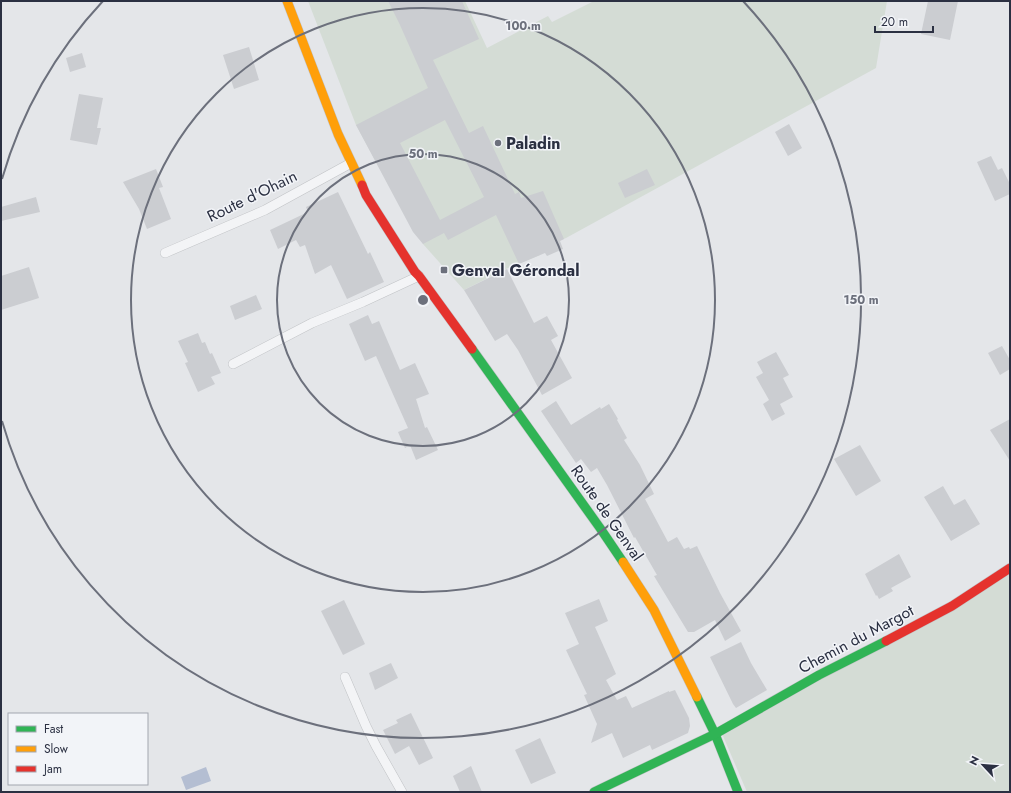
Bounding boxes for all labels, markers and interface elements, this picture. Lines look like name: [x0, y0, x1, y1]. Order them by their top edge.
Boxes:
scale bar: [875, 8, 933, 34]
text: 20 m: [881, 13, 908, 31]
text: 100 m: [505, 17, 541, 35]
place label: Paladin: [506, 132, 561, 155]
marker: Paladin: [493, 138, 503, 148]
text: 50 m: [408, 145, 438, 163]
street label: Route d'Ohain: [203, 164, 301, 228]
place label: Genval Gérondal: [452, 259, 579, 282]
marker: Genval Gérondal: [439, 265, 449, 275]
text: 150 m: [843, 291, 879, 309]
centre of rings: [416, 293, 430, 307]
street label: Route de Genval: [565, 460, 649, 566]
street label: Chemin du Margot: [794, 599, 918, 679]
legend: [8, 713, 148, 785]
text: Fast: [44, 720, 63, 738]
text: Slow: [44, 740, 69, 758]
north arrow: [963, 745, 1003, 785]
text: N: [965, 753, 983, 768]
text: Jam: [42, 760, 62, 778]

